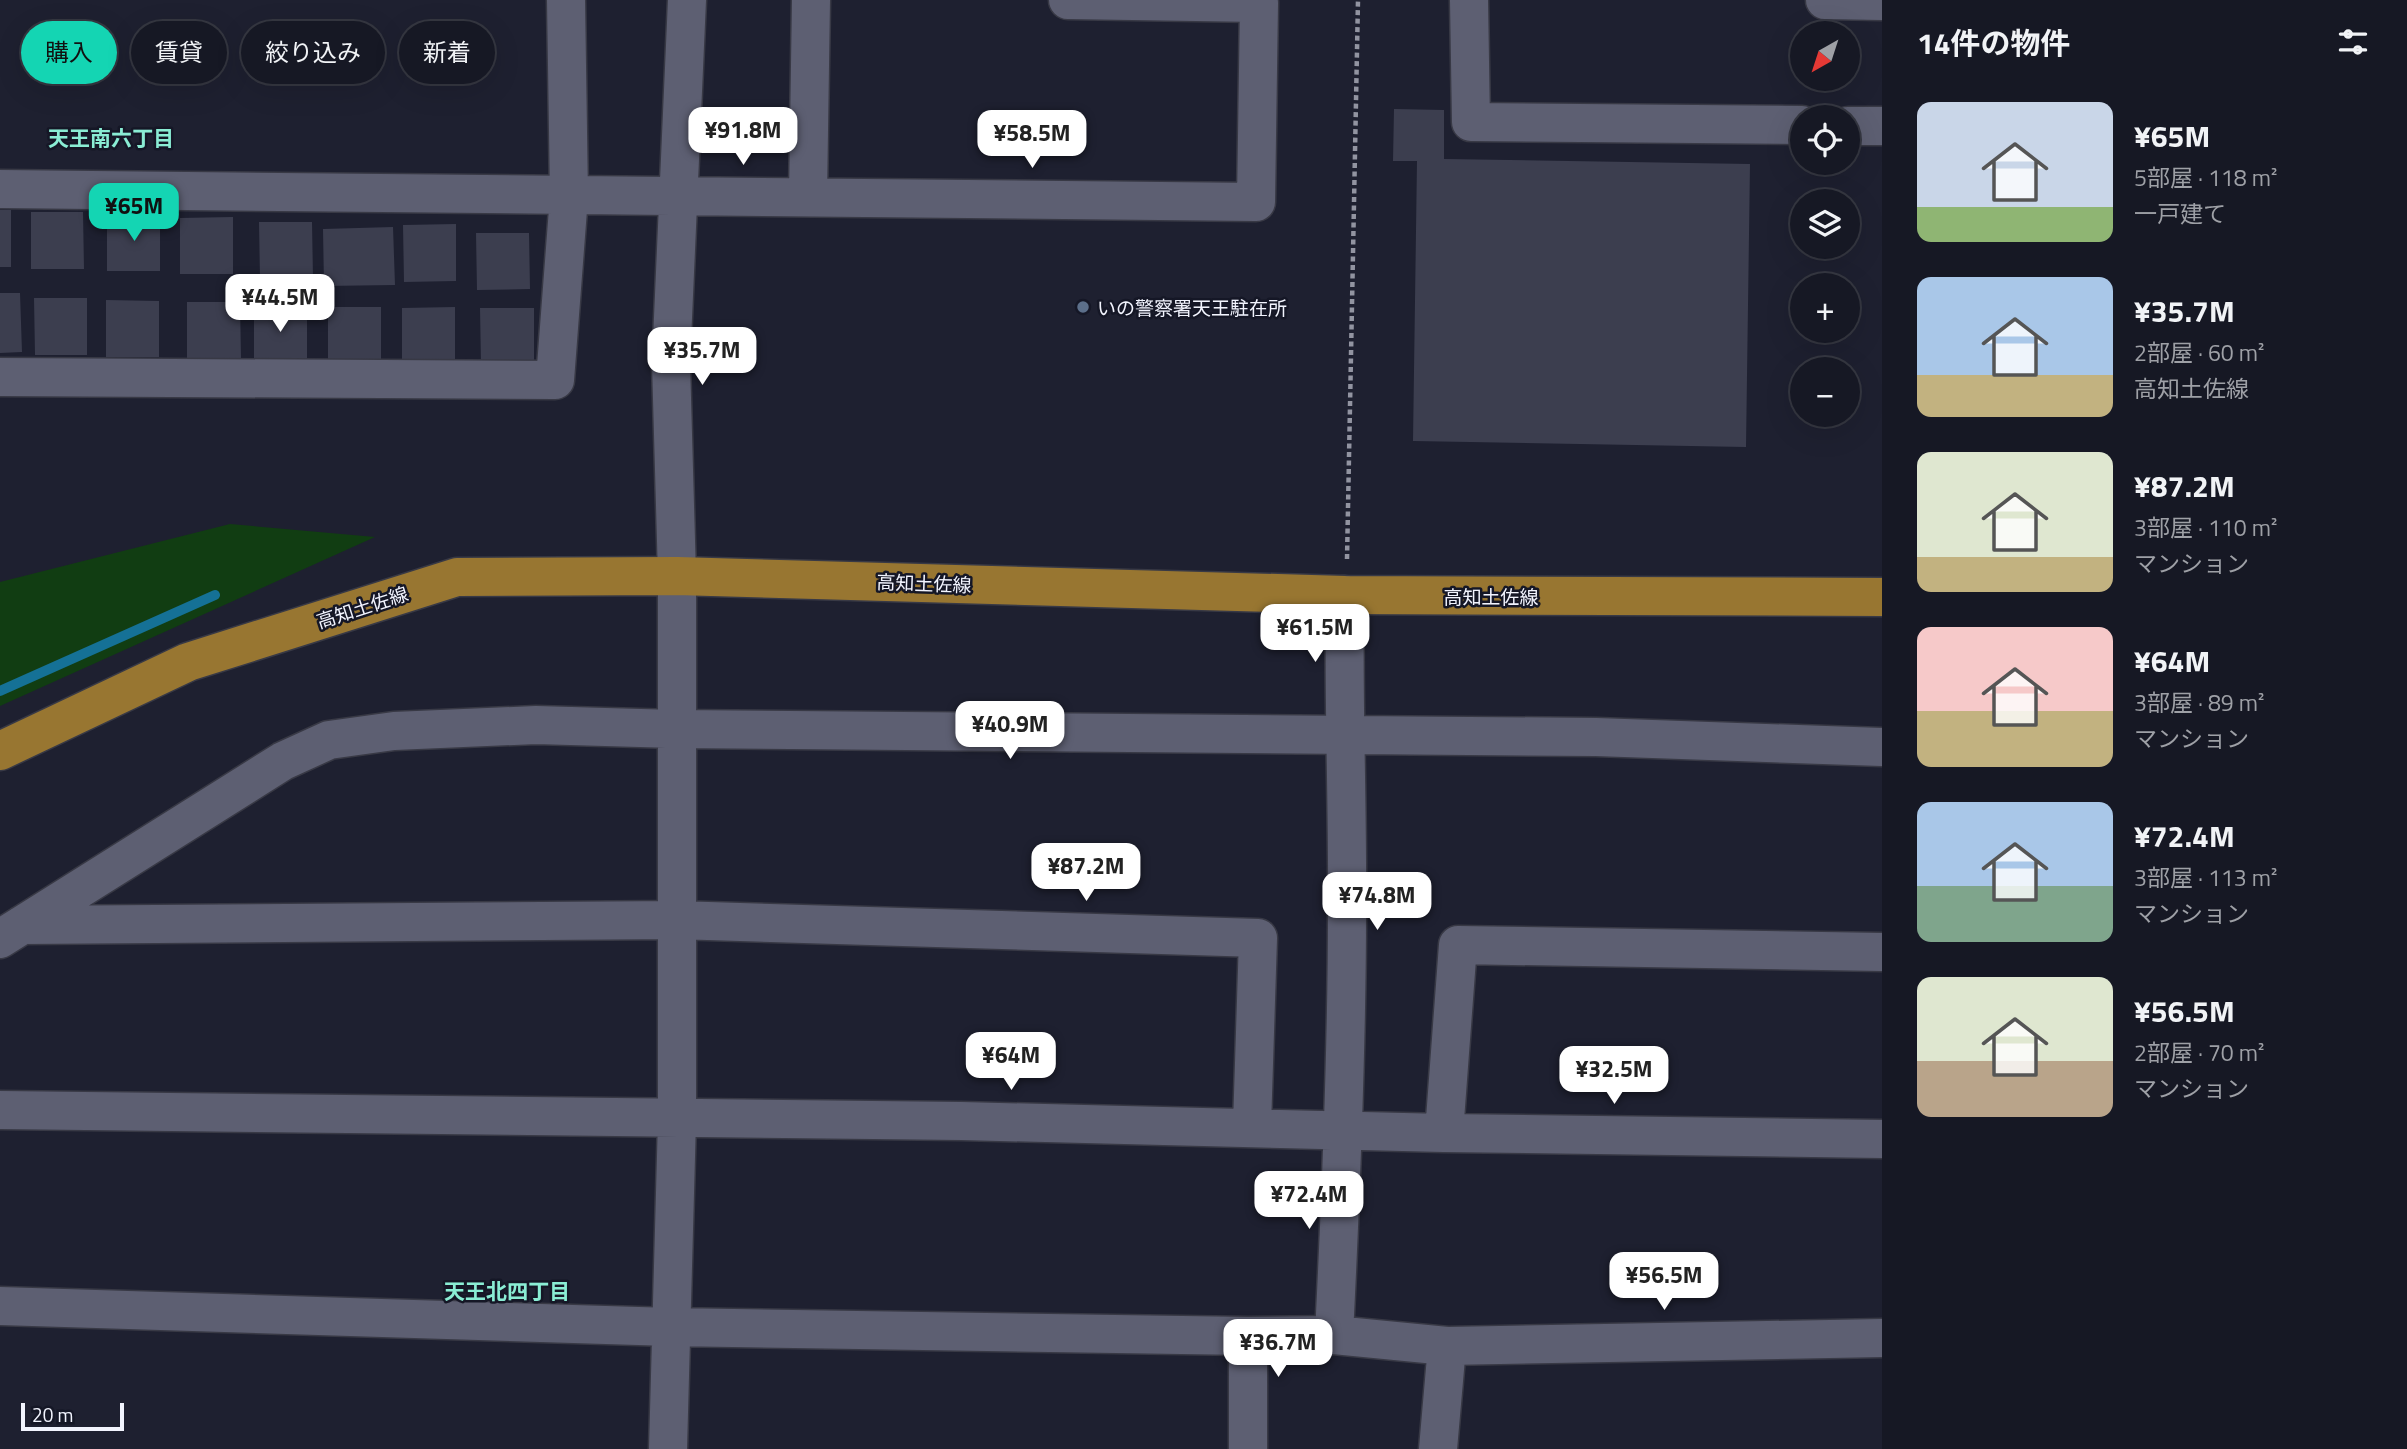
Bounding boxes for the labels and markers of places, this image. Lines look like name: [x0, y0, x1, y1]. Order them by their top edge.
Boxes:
pin: ¥91.8M: [686, 108, 800, 167]
pin: ¥58.5M: [975, 110, 1089, 170]
pin: ¥65M: [93, 184, 175, 243]
pin: ¥44.5M: [223, 274, 337, 334]
place label: いの警察署天王駐在所: [1097, 293, 1287, 322]
marker: いの警察署天王駐在所: [1075, 299, 1091, 315]
pin: ¥35.7M: [645, 328, 759, 387]
pin: ¥61.5M: [1258, 604, 1372, 664]
pin: ¥40.9M: [953, 702, 1067, 761]
pin: ¥87.2M: [1029, 844, 1143, 903]
pin: ¥74.8M: [1320, 872, 1434, 932]
pin: ¥64M: [970, 1032, 1052, 1092]
pin: ¥32.5M: [1557, 1046, 1671, 1106]
pin: ¥72.4M: [1252, 1172, 1366, 1231]
pin: ¥56.5M: [1607, 1252, 1721, 1312]
pin: ¥36.7M: [1221, 1320, 1335, 1379]

